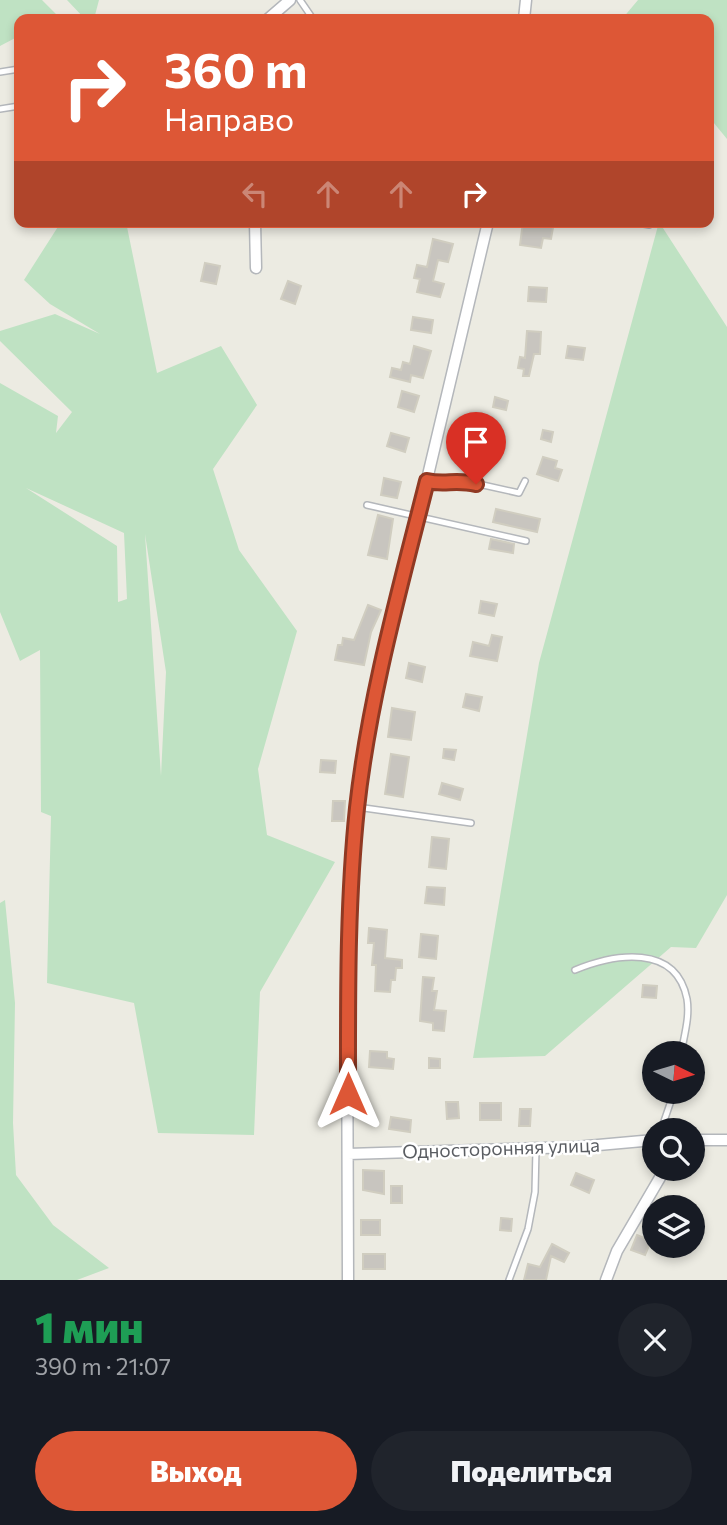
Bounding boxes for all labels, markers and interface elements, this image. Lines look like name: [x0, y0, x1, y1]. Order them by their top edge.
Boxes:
text: 360 m: [164, 38, 307, 98]
icon: right: [49, 42, 140, 133]
text: Направо: [164, 98, 294, 138]
icon: left: [236, 175, 274, 213]
icon: ahead: [309, 175, 347, 213]
icon: ahead: [382, 175, 420, 213]
icon: right: [455, 175, 493, 213]
pin: [446, 412, 506, 484]
icon: arrive: [457, 423, 495, 461]
north arrow: [642, 1041, 705, 1104]
map controls: [642, 1041, 705, 1258]
position arrow: [311, 1057, 385, 1131]
button: search: [642, 1118, 705, 1181]
street label: Односторонняя улица: [402, 1133, 600, 1162]
button: layers: [642, 1195, 705, 1258]
text: 1 мин: [35, 1300, 144, 1352]
button: close: [618, 1303, 692, 1377]
text: 390 m · 21:07: [35, 1352, 171, 1380]
button: Выход: [35, 1431, 357, 1511]
button: Поделиться: [371, 1431, 692, 1511]

